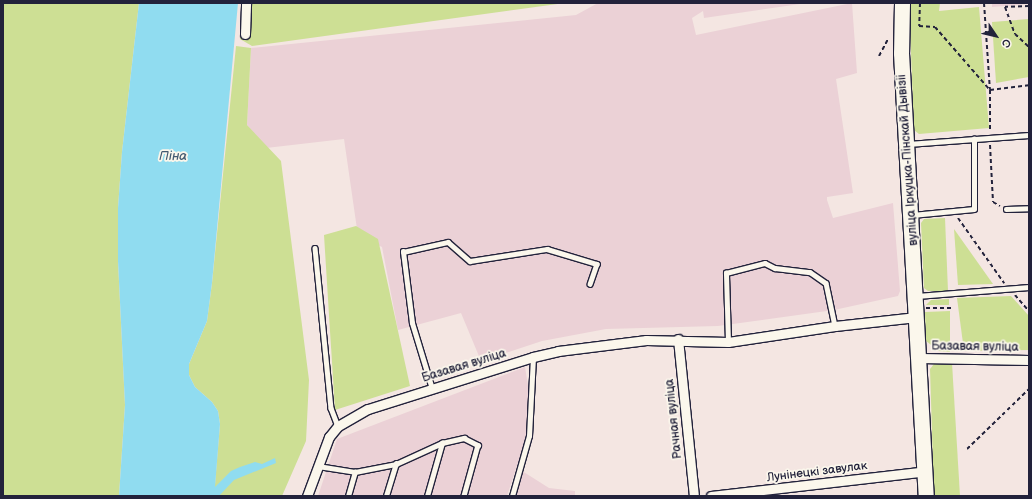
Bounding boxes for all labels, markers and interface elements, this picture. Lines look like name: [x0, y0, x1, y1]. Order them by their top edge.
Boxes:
north arrow: [976, 16, 1016, 56]
text: С: [999, 36, 1014, 50]
street label: вуліца Іркуцка-Пінскай Дывізіі: [895, 74, 921, 246]
water label: Піна: [159, 148, 187, 164]
street label: Базавая вуліца: [931, 339, 1019, 355]
street label: Базавая вуліца: [420, 346, 508, 386]
street label: Рачная вуліца: [663, 378, 685, 460]
street label: Лунінецкі завулак: [766, 459, 868, 485]

